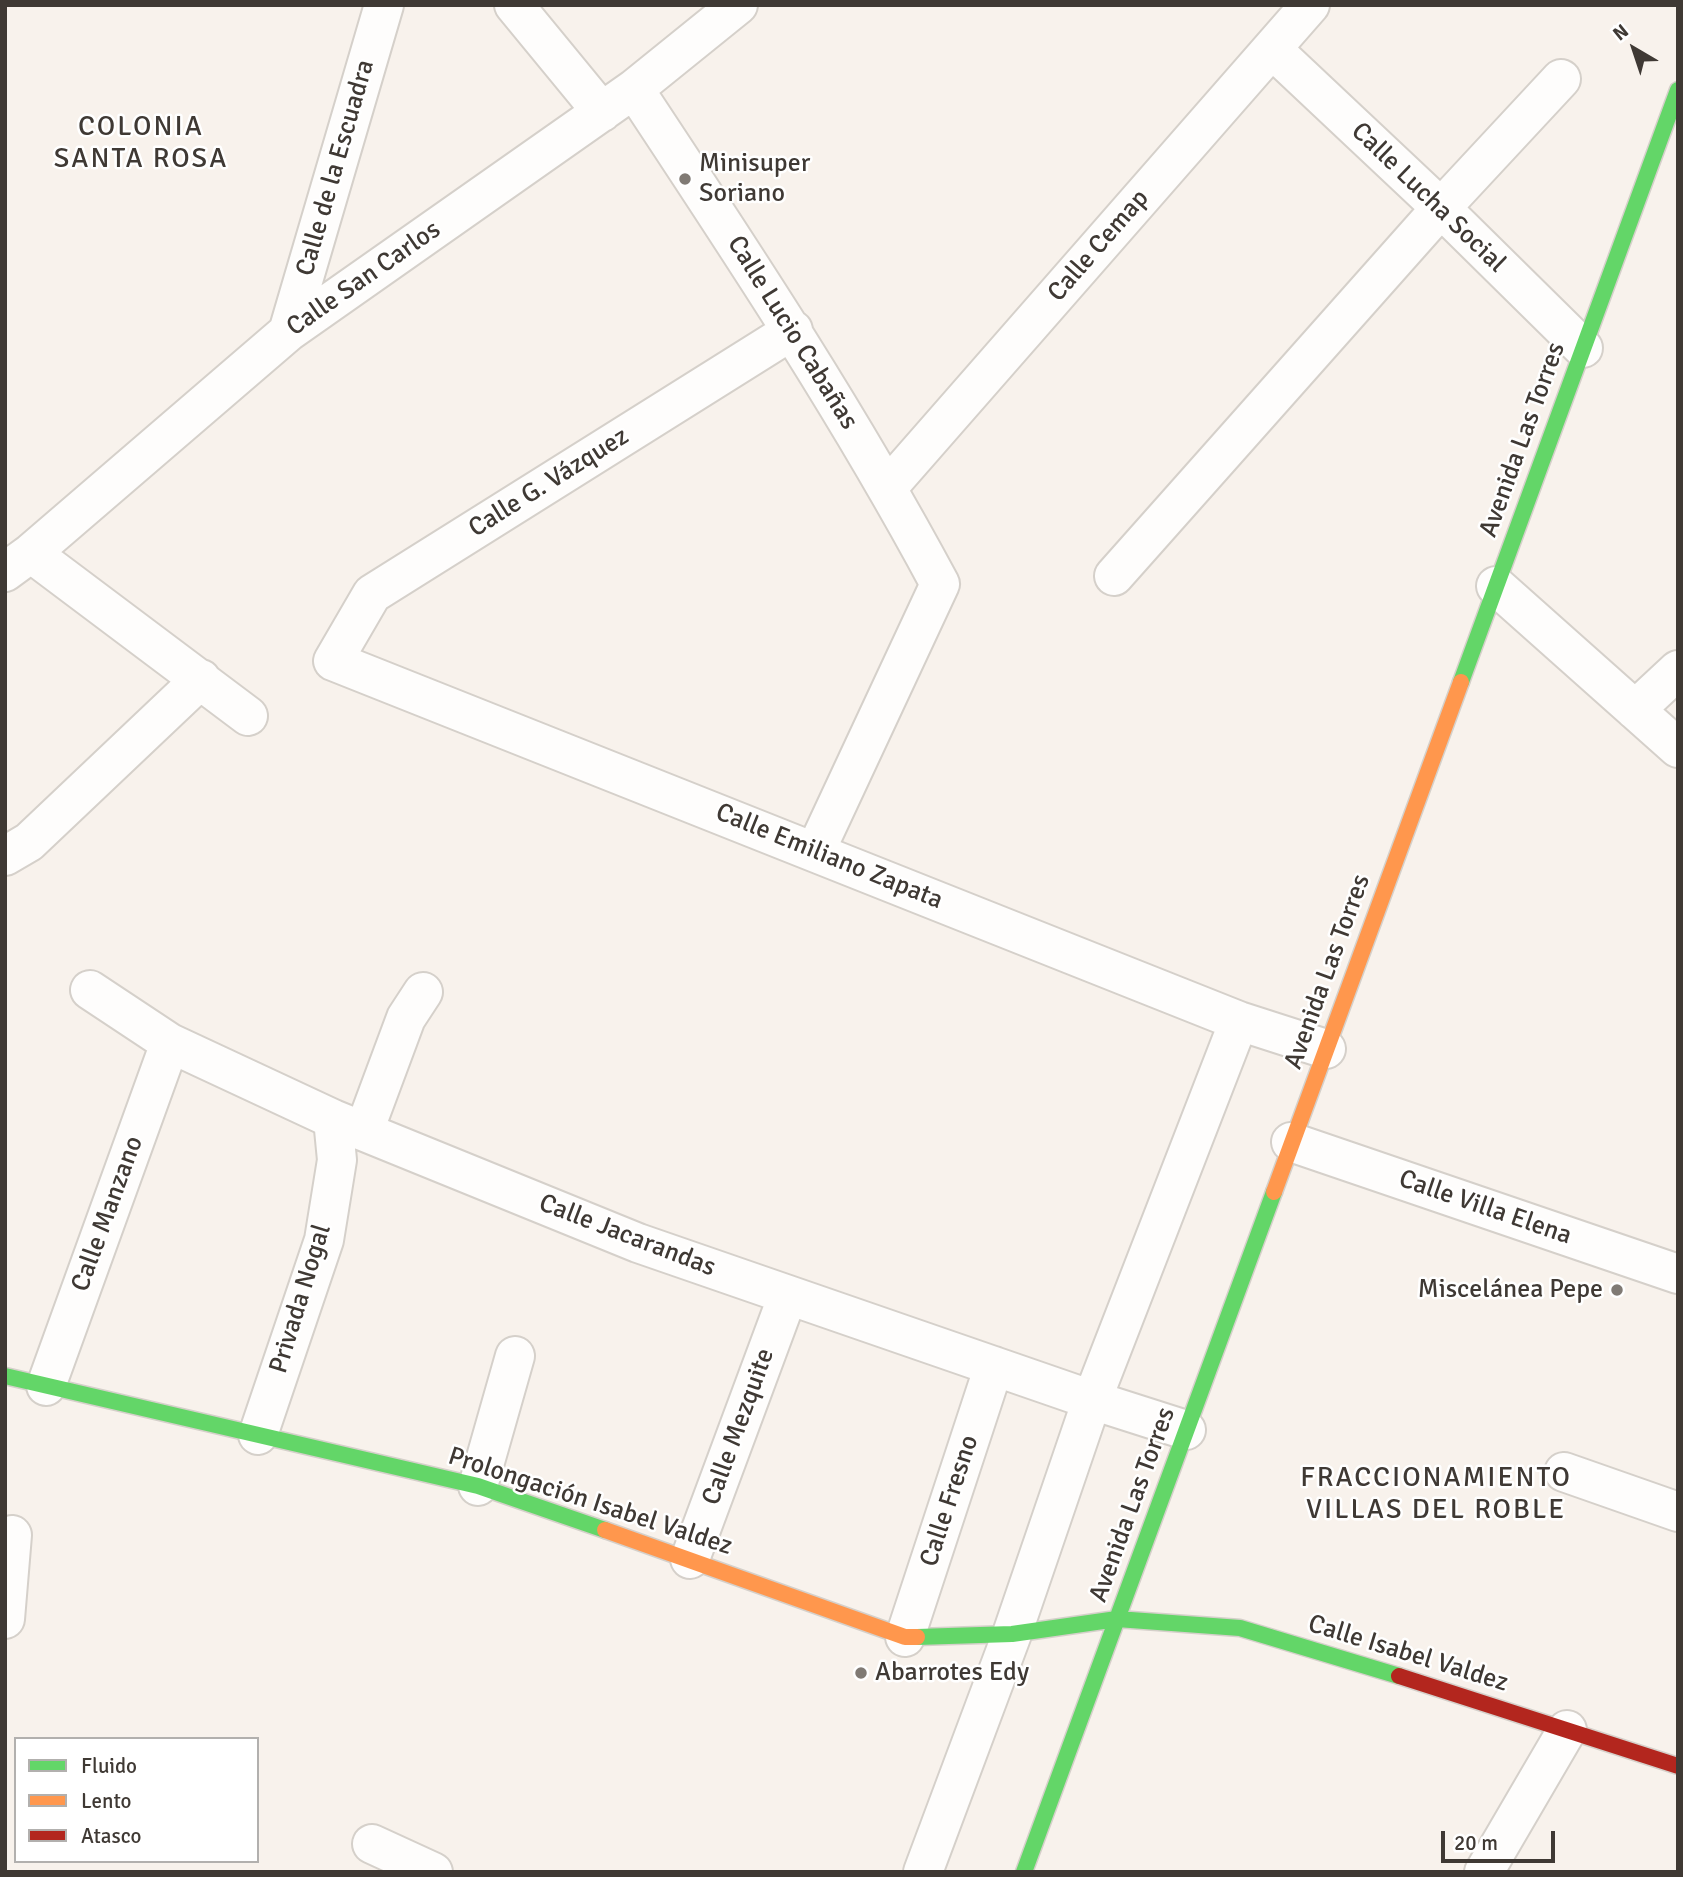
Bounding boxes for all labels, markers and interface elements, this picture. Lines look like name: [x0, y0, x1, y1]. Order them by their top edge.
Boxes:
north arrow: [1599, 14, 1669, 84]
text: N: [1608, 19, 1633, 46]
street label: Calle de la Escuadra: [290, 56, 382, 280]
district label: COLONIA SANTA ROSA: [55, 111, 227, 177]
street label: Calle Lucha Social: [1344, 116, 1512, 280]
place label: Minisuper Soriano: [699, 148, 810, 210]
marker: Minisuper Soriano: [677, 171, 693, 187]
street label: Calle Cemap: [1042, 184, 1156, 308]
street label: Calle San Carlos: [281, 215, 447, 343]
street label: Calle Lucio Cabañas: [720, 230, 864, 436]
street label: Avenida Las Torres: [1473, 339, 1573, 541]
street label: Calle G. Vázquez: [463, 421, 635, 545]
street label: Calle Emiliano Zapata: [711, 797, 947, 917]
street label: Avenida Las Torres: [1278, 871, 1378, 1073]
street label: Calle Manzano: [65, 1132, 151, 1296]
street label: Calle Villa Elena: [1395, 1164, 1575, 1252]
street label: Calle Jacarandas: [534, 1188, 720, 1284]
street label: Privada Nogal: [264, 1221, 338, 1377]
place label: Miscelánea Pepe: [1418, 1274, 1603, 1306]
marker: Miscelánea Pepe: [1609, 1282, 1625, 1298]
street label: Calle Mezquite: [696, 1344, 782, 1510]
street label: Avenida Las Torres: [1083, 1404, 1183, 1606]
street label: Calle Fresno: [914, 1431, 986, 1571]
street label: Prolongación Isabel Valdez: [444, 1441, 736, 1563]
district label: FRACCIONAMIENTO VILLAS DEL ROBLE: [1302, 1462, 1570, 1528]
street label: Calle Isabel Valdez: [1304, 1609, 1512, 1699]
place label: Abarrotes Edy: [875, 1657, 1029, 1689]
marker: Abarrotes Edy: [853, 1665, 869, 1681]
legend: [14, 1737, 259, 1863]
text: Fluido: [81, 1753, 137, 1779]
text: Lento: [81, 1788, 131, 1814]
scale bar: [1445, 1818, 1559, 1862]
text: Atasco: [81, 1823, 141, 1849]
text: 20 m: [1454, 1830, 1498, 1856]

